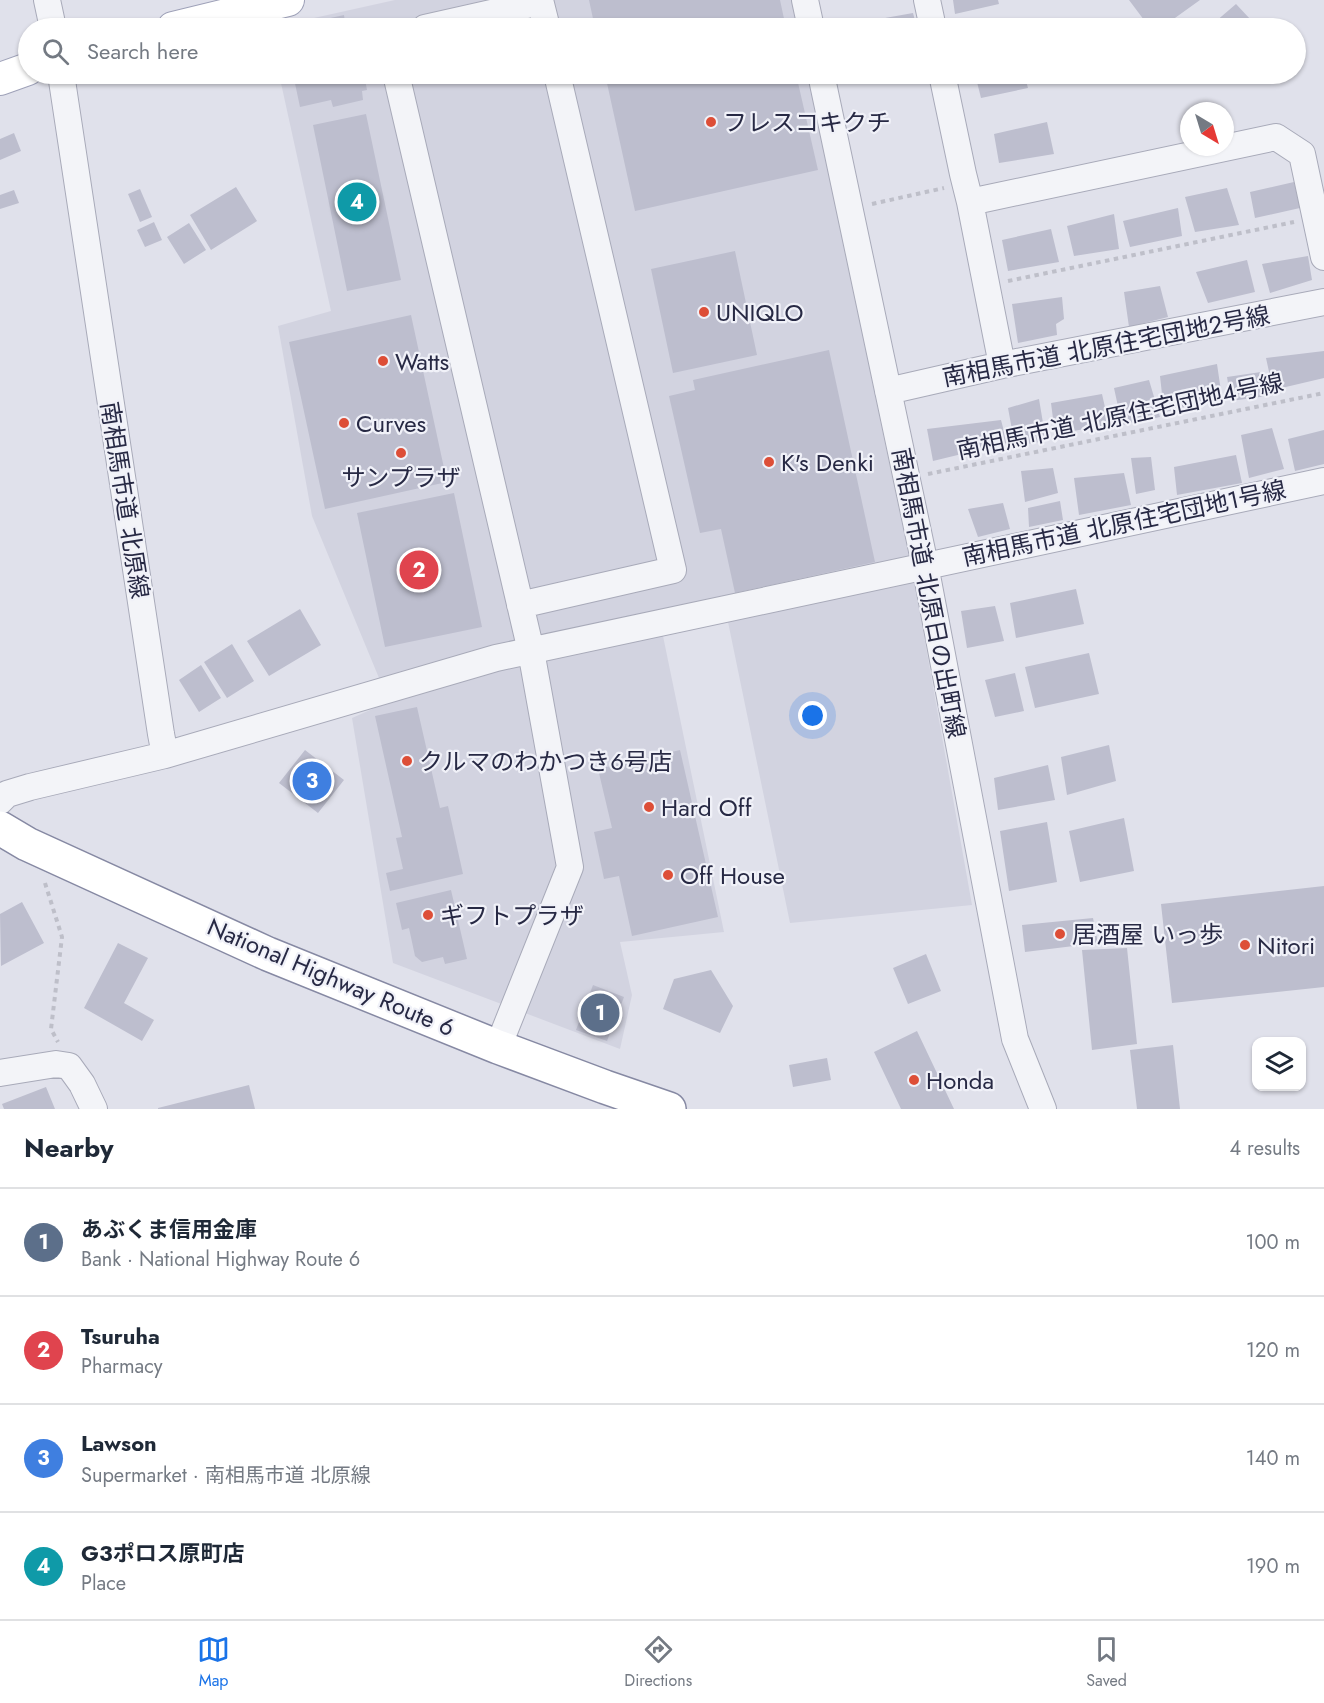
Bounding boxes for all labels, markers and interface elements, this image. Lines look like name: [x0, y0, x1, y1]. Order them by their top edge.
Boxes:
search box: [18, 18, 1306, 84]
icon: search: [39, 35, 72, 68]
text: Search here: [87, 35, 198, 67]
north arrow: [1180, 102, 1234, 156]
place label: フレスコキクチ: [723, 105, 891, 140]
marker: フレスコキクチ: [704, 115, 718, 129]
pin: 4: [338, 180, 376, 224]
place label: UNIQLO: [716, 295, 804, 330]
street label: 南相馬市道 北原住宅団地2号線: [939, 297, 1273, 395]
marker: UNIQLO: [697, 305, 711, 319]
place label: Watts: [395, 344, 449, 379]
marker: Watts: [376, 354, 390, 368]
street label: 南相馬市道 北原住宅団地4号線: [953, 364, 1287, 468]
street label: 南相馬市道 北原線: [92, 399, 158, 601]
place label: Curves: [356, 406, 426, 441]
marker: Curves: [337, 416, 351, 430]
place label: K's Denki: [781, 445, 874, 480]
street label: 南相馬市道 北原日の出町線: [884, 445, 974, 741]
marker: サンプラザ: [394, 446, 408, 460]
marker: K's Denki: [762, 455, 776, 469]
place label: サンプラザ: [341, 460, 461, 495]
street label: 南相馬市道 北原住宅団地1号線: [959, 472, 1289, 574]
pin: 2: [400, 548, 438, 592]
your location: [798, 701, 827, 730]
place label: クルマのわかつき6号店: [419, 744, 672, 779]
marker: クルマのわかつき6号店: [400, 754, 414, 768]
pin: 3: [292, 758, 332, 804]
place label: Hard Off: [661, 790, 753, 825]
marker: Hard Off: [642, 800, 656, 814]
place label: Off House: [680, 858, 785, 893]
marker: Off House: [661, 868, 675, 882]
place label: ギフトプラザ: [440, 898, 584, 933]
marker: ギフトプラザ: [421, 908, 435, 922]
street label: National Highway Route 6: [202, 909, 460, 1045]
place label: 居酒屋 いっ歩: [1072, 917, 1223, 952]
marker: 居酒屋 いっ歩: [1053, 927, 1067, 941]
place label: Nitori: [1257, 928, 1315, 963]
marker: Nitori: [1238, 938, 1252, 952]
pin: 1: [580, 990, 620, 1036]
map controls: [1252, 1037, 1306, 1091]
button: layers: [1252, 1037, 1306, 1091]
place label: Honda: [926, 1063, 994, 1098]
marker: Honda: [907, 1073, 921, 1087]
text: Nearby: [24, 1129, 113, 1167]
text: 4 results: [1229, 1134, 1300, 1163]
text: あぶくま信用金庫: [81, 1213, 257, 1245]
text: 1: [38, 1228, 49, 1257]
text: 100 m: [1245, 1228, 1300, 1257]
text: Bank · National Highway Route 6: [81, 1245, 360, 1274]
text: Tsuruha: [81, 1320, 160, 1352]
text: 2: [37, 1336, 50, 1365]
text: 120 m: [1246, 1336, 1300, 1365]
text: Pharmacy: [81, 1352, 163, 1381]
text: Lawson: [81, 1427, 157, 1459]
text: 3: [37, 1444, 50, 1473]
text: 140 m: [1246, 1444, 1300, 1473]
text: Supermarket · 南相馬市道 北原線: [81, 1461, 371, 1490]
text: G3ポロス原町店: [81, 1537, 245, 1569]
text: 4: [37, 1552, 50, 1581]
text: 190 m: [1246, 1552, 1300, 1581]
text: Place: [81, 1569, 126, 1598]
tab: Map: [197, 1633, 230, 1692]
tab: Directions: [624, 1633, 692, 1692]
tab: Saved: [1086, 1633, 1127, 1692]

